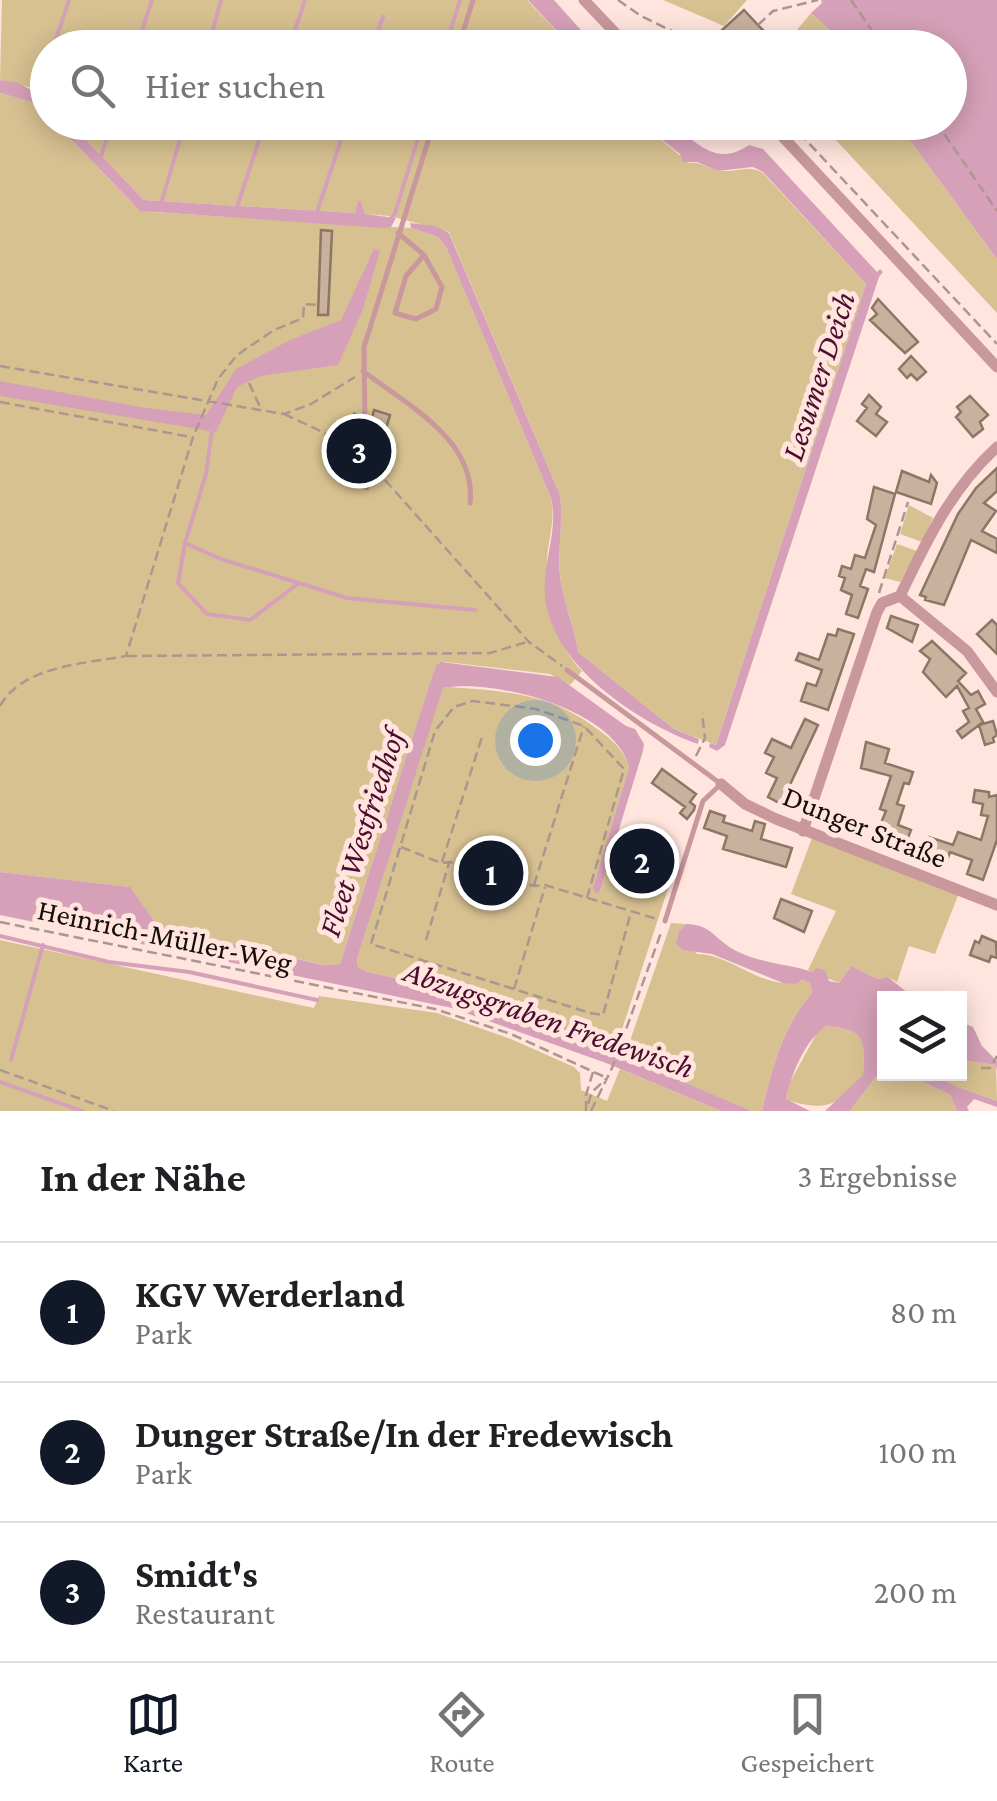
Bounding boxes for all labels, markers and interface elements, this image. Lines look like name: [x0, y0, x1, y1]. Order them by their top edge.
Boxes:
search box: [30, 30, 967, 140]
icon: search: [65, 58, 120, 113]
text: Hier suchen: [145, 64, 325, 106]
water label: Lesumer Deich: [774, 287, 862, 465]
pin: 3: [326, 414, 392, 488]
your location: [510, 715, 561, 766]
water label: Fleet Westfriedhof: [311, 721, 413, 941]
street label: Dunger Straße: [778, 779, 952, 875]
pin: 2: [610, 824, 674, 898]
pin: 1: [458, 836, 524, 910]
street label: Heinrich-Müller-Weg: [35, 892, 295, 980]
water label: Abzugsgraben Fredewisch: [398, 952, 698, 1085]
map controls: [877, 991, 967, 1081]
button: layers: [877, 991, 967, 1081]
text: In der Nähe: [40, 1153, 246, 1200]
text: 3 Ergebnisse: [797, 1158, 957, 1194]
text: KGV Werderland: [135, 1273, 405, 1315]
text: 1: [67, 1294, 78, 1330]
text: 80 m: [890, 1294, 957, 1330]
text: Park: [135, 1315, 192, 1351]
text: Dunger Straße/In der Fredewisch: [135, 1413, 673, 1455]
text: 2: [64, 1434, 81, 1470]
text: 100 m: [878, 1434, 957, 1470]
text: Park: [135, 1455, 192, 1491]
text: Smidt's: [135, 1553, 258, 1595]
text: 3: [65, 1574, 80, 1610]
text: 200 m: [874, 1574, 957, 1610]
text: Restaurant: [135, 1595, 275, 1631]
tab: Karte: [123, 1687, 183, 1778]
tab: Route: [429, 1687, 495, 1778]
tab: Gespeichert: [741, 1687, 874, 1778]

